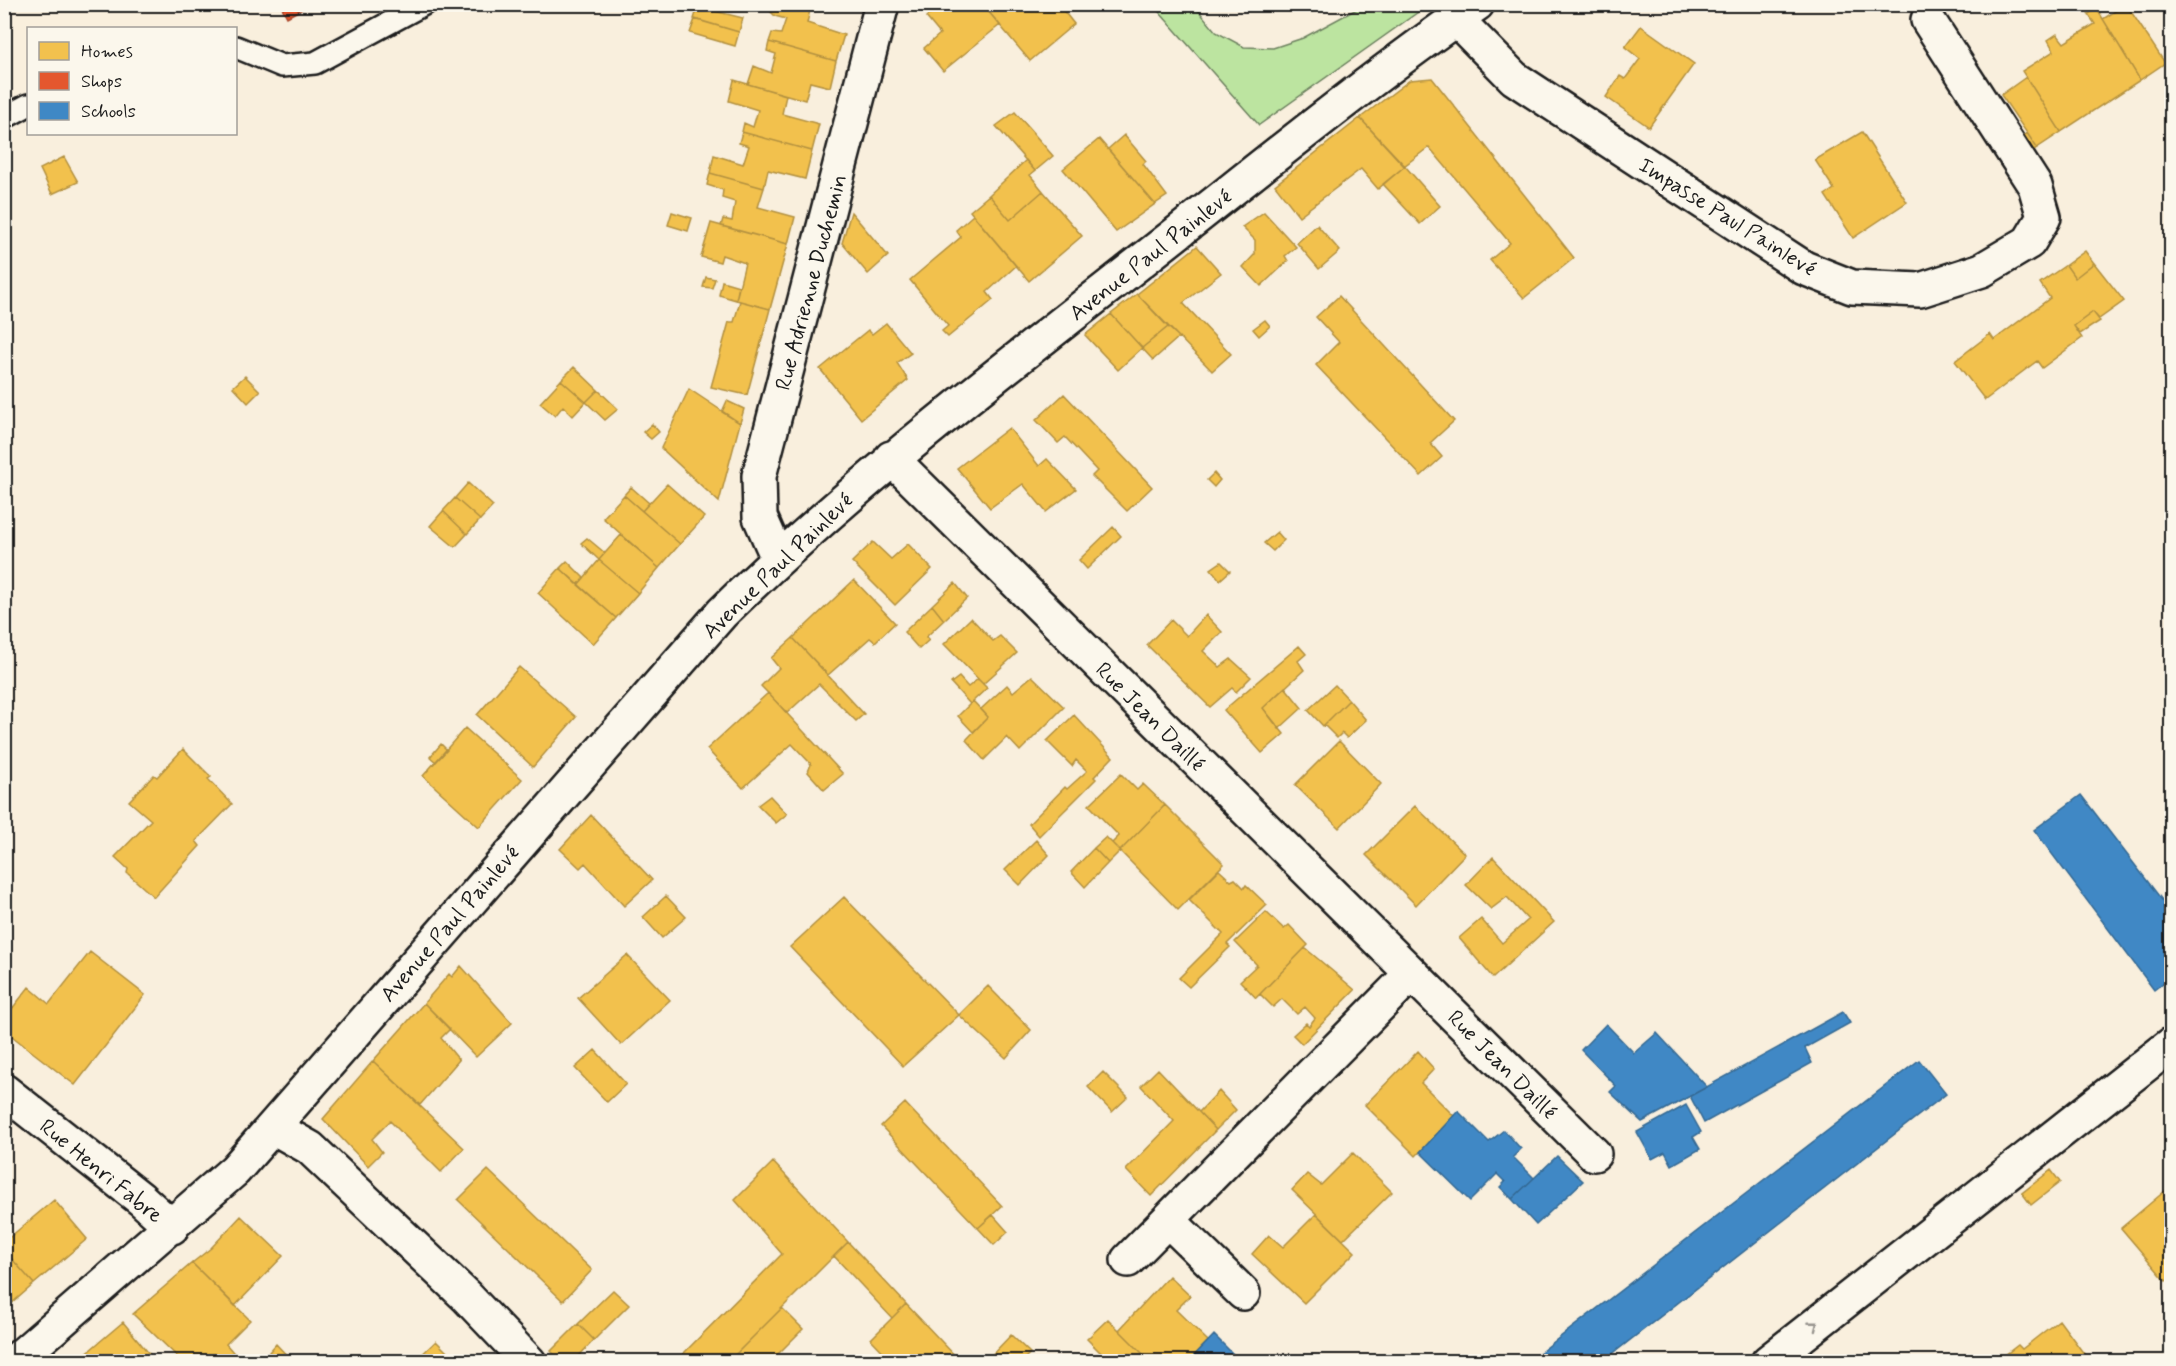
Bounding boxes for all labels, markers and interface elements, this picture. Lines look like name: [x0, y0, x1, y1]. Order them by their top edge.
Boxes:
legend: [27, 27, 237, 135]
text: Homes: [81, 40, 133, 64]
text: Shops: [81, 70, 122, 94]
text: Schools: [81, 100, 136, 124]
street label: Impasse Paul Painlevé: [1633, 152, 1821, 284]
street label: Rue Adrienne Duchemin: [770, 171, 854, 394]
street label: Avenue Paul Painlevé: [1064, 183, 1238, 328]
street label: Avenue Paul Painlevé: [697, 487, 860, 646]
street label: Rue Jean Daillé: [1089, 657, 1210, 778]
street label: Avenue Paul Painlevé: [375, 840, 526, 1009]
street label: Rue Jean Daillé: [1441, 1005, 1562, 1126]
street label: Rue Henri Fabre: [33, 1113, 168, 1230]
one-way arrow: [1807, 1322, 1818, 1333]

